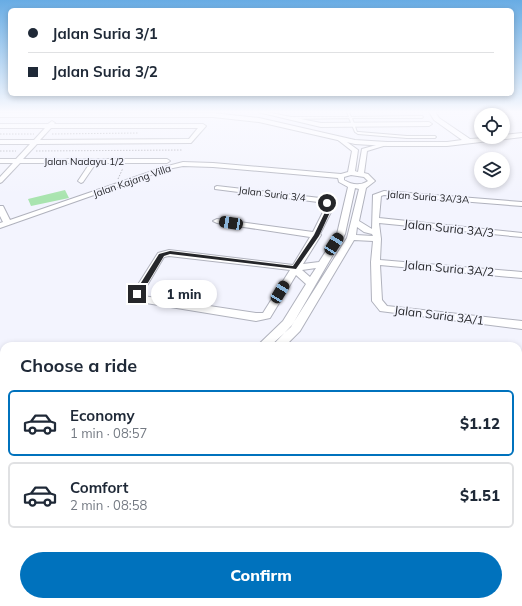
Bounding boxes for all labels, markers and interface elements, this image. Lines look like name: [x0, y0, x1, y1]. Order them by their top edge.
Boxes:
text: Jalan Suria 3/1: [52, 24, 158, 43]
text: Jalan Suria 3/2: [52, 62, 158, 81]
map controls: [474, 108, 510, 188]
button: locate: [474, 108, 510, 144]
button: layers: [474, 152, 510, 188]
street label: Jalan Nadayu 1/2: [44, 155, 124, 168]
street label: Jalan Kajang Villa: [91, 162, 173, 200]
street label: Jalan Suria 3/4: [238, 183, 306, 205]
street label: Jalan Suria 3A/3A: [386, 188, 470, 206]
route start: [318, 194, 336, 212]
car: [218, 215, 244, 231]
street label: Jalan Suria 3A/3: [403, 216, 495, 240]
car: [322, 231, 346, 257]
street label: Jalan Suria 3A/2: [403, 257, 495, 279]
car: [269, 279, 291, 305]
callout: 1 min: [151, 280, 217, 308]
route end: [128, 285, 146, 303]
text: 1 min: [167, 286, 201, 302]
street label: Jalan Suria 3A/1: [393, 302, 485, 328]
text: Choose a ride: [20, 354, 137, 377]
icon: car: [22, 405, 58, 441]
text: Economy: [70, 406, 135, 425]
text: $1.12: [460, 414, 500, 433]
text: 1 min · 08:57: [70, 425, 147, 441]
icon: car: [22, 477, 58, 513]
text: Comfort: [70, 478, 128, 497]
text: $1.51: [460, 486, 500, 505]
text: 2 min · 08:58: [70, 497, 147, 513]
button: Confirm: [20, 552, 502, 598]

